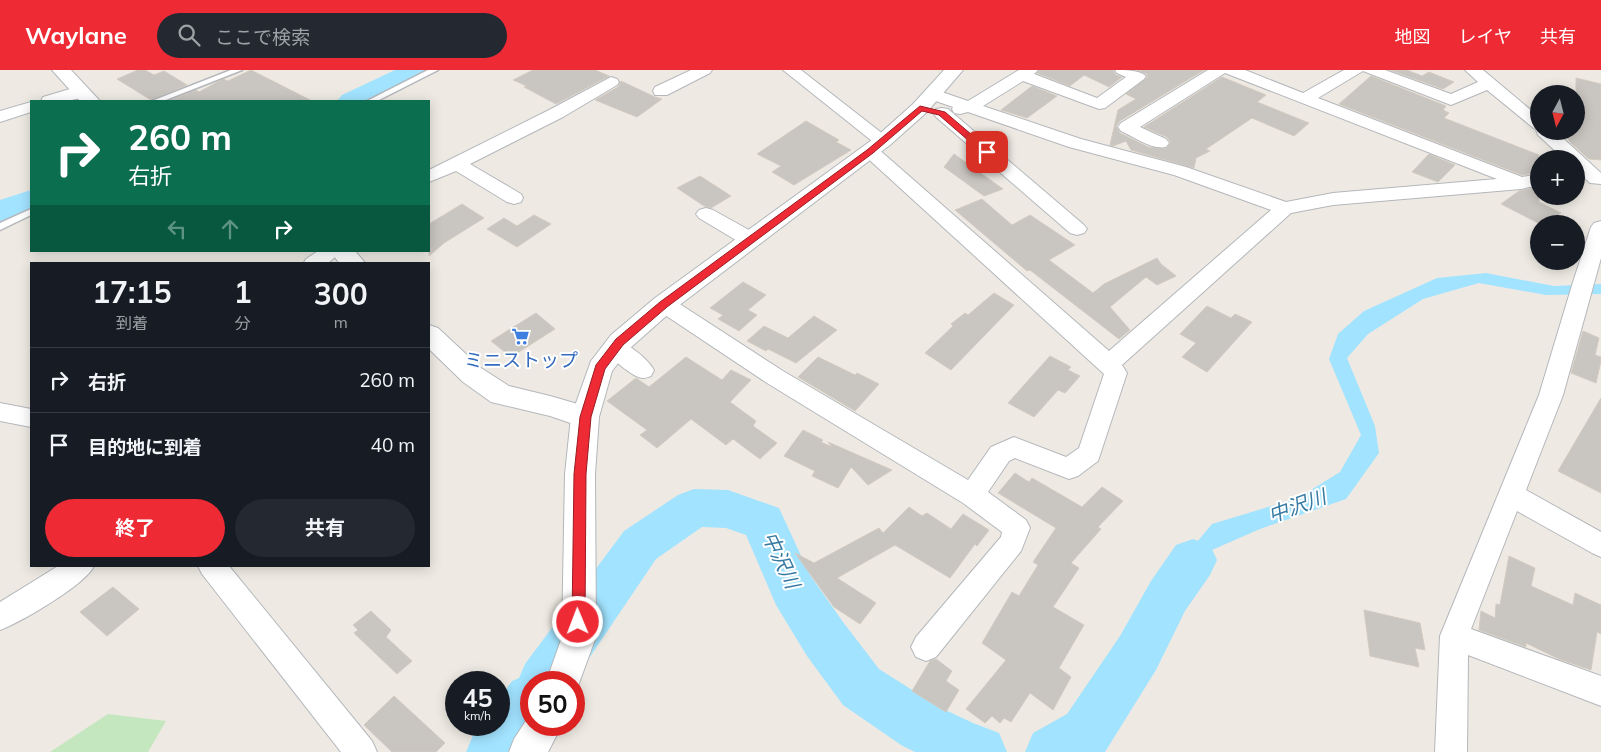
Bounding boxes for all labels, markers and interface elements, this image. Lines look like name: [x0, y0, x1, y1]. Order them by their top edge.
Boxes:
search box: [157, 13, 507, 58]
text: Waylane: [25, 20, 127, 50]
icon: search: [175, 21, 203, 49]
text: ここで検索: [215, 25, 310, 49]
text: 地図: [1395, 25, 1431, 48]
text: レイヤ: [1459, 25, 1512, 48]
text: 共有: [1540, 25, 1576, 48]
north arrow: [1530, 85, 1585, 140]
map controls: [1530, 85, 1585, 270]
text: 260 m: [128, 115, 232, 159]
icon: right: [45, 120, 110, 185]
pin: [966, 131, 1008, 173]
icon: arrive: [973, 138, 1001, 166]
button: +: [1530, 150, 1585, 205]
text: 右折: [128, 162, 172, 190]
icon: left: [163, 215, 191, 243]
icon: ahead: [216, 215, 244, 243]
icon: right: [269, 215, 297, 243]
button: −: [1530, 215, 1585, 270]
text: 17:15: [92, 273, 172, 311]
text: 1: [234, 273, 252, 311]
text: 300: [314, 275, 368, 313]
text: m: [334, 312, 348, 332]
text: 到着: [116, 313, 148, 333]
text: 分: [235, 313, 251, 333]
supermarket icon: ミニストップ: [511, 327, 531, 347]
place label: ミニストップ: [464, 348, 578, 372]
icon: right: [45, 366, 73, 394]
text: 260 m: [359, 368, 415, 392]
text: 右折: [88, 370, 126, 394]
icon: arrive: [45, 431, 73, 459]
text: 40 m: [371, 433, 415, 457]
text: 目的地に到着: [88, 435, 202, 459]
water label: 中沢川: [1264, 483, 1331, 528]
button: 終了: [45, 499, 225, 557]
button: 共有: [235, 499, 415, 557]
water label: 中沢川: [757, 527, 806, 594]
position arrow: [551, 595, 603, 647]
speed limit sign: 50: [520, 671, 585, 736]
text: 45: [462, 682, 493, 713]
text: km/h: [464, 708, 491, 723]

